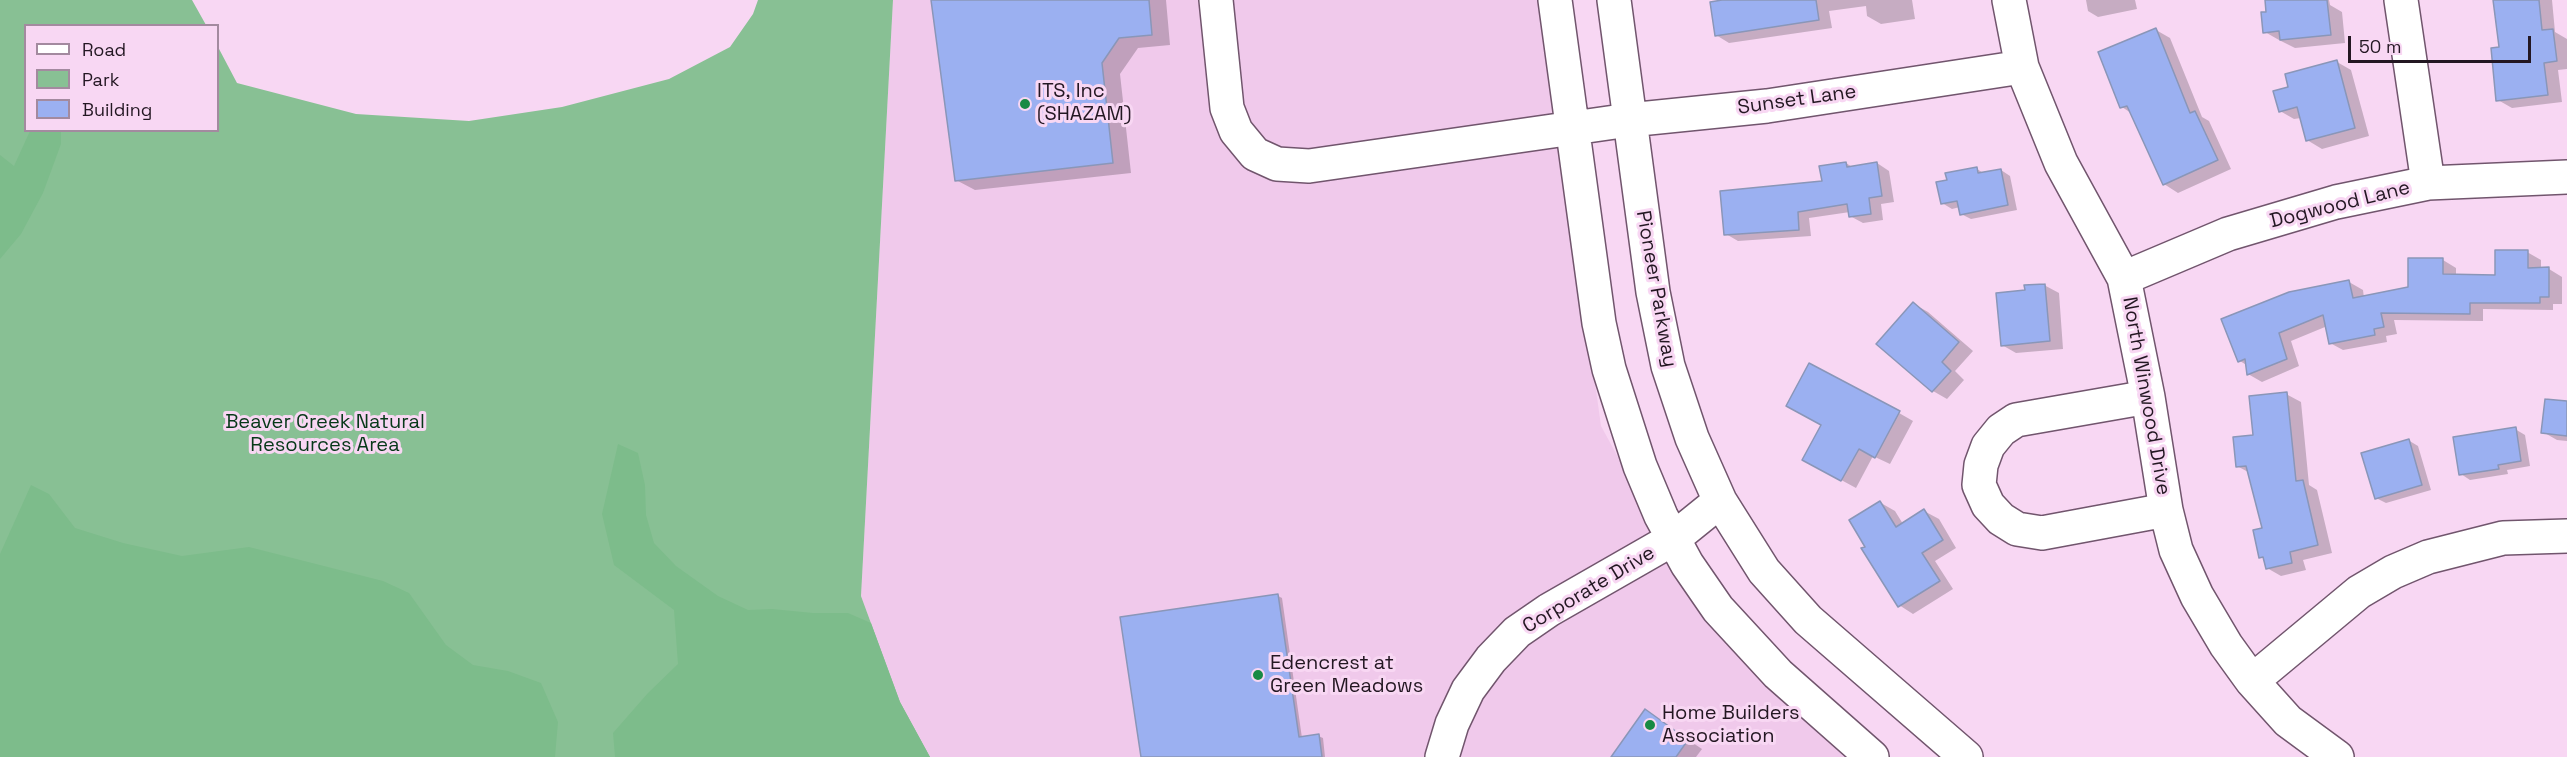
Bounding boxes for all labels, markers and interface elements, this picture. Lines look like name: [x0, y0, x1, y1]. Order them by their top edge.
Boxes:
legend: [24, 24, 219, 132]
scale bar: [2351, 24, 2534, 62]
text: 50 m: [2359, 35, 2401, 58]
text: Road: [82, 38, 126, 61]
text: Park: [82, 68, 119, 91]
place label: ITS, Inc (SHAZAM): [1037, 80, 1131, 127]
street label: Sunset Lane: [1736, 80, 1858, 120]
marker: ITS, Inc (SHAZAM): [1018, 97, 1032, 111]
text: Building: [82, 98, 152, 121]
street label: Dogwood Lane: [2267, 176, 2413, 234]
street label: Pioneer Parkway: [1630, 209, 1682, 369]
street label: North Winwood Drive: [2117, 295, 2175, 497]
park label: Beaver Creek Natural Resources Area: [225, 411, 425, 458]
street label: Corporate Drive: [1519, 541, 1659, 639]
place label: Edencrest at Green Meadows: [1270, 652, 1423, 699]
marker: Edencrest at Green Meadows: [1251, 668, 1265, 682]
place label: Home Builders Association: [1662, 702, 1800, 749]
marker: Home Builders Association: [1643, 718, 1657, 732]

